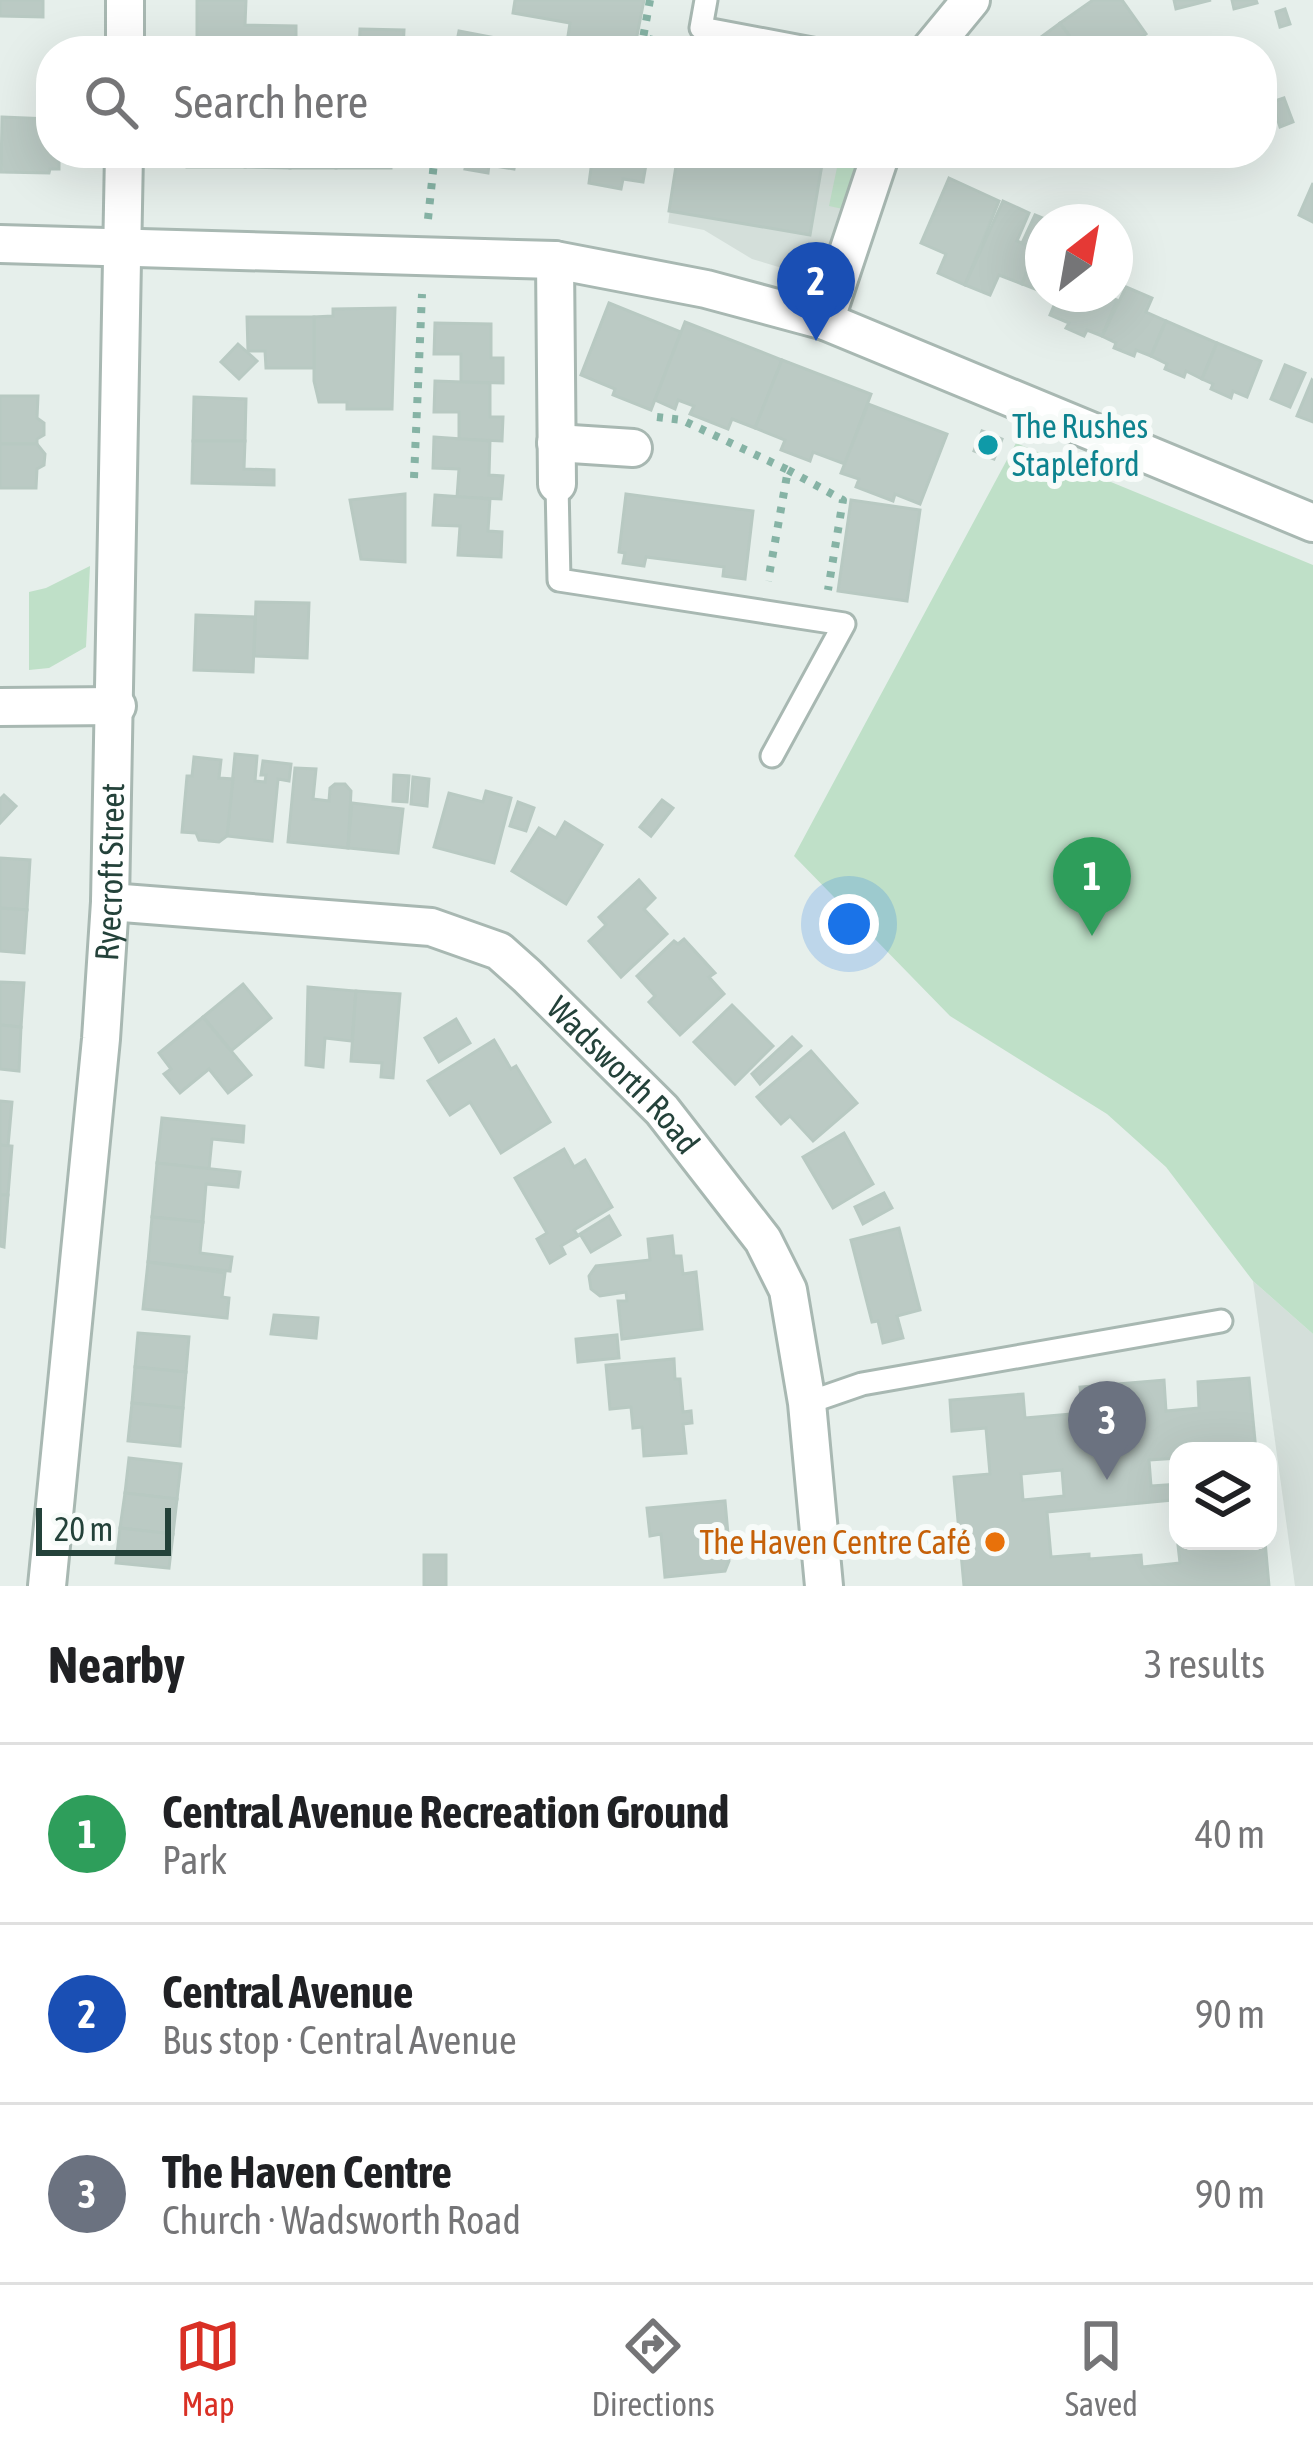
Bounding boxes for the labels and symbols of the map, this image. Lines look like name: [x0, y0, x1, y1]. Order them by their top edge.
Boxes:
north arrow: [1025, 204, 1133, 312]
pin: 2: [777, 242, 855, 341]
place label: The Rushes Stapleford: [1012, 407, 1148, 483]
marker: The Rushes Stapleford: [975, 432, 1001, 458]
street label: Ryecroft Street: [87, 783, 131, 962]
pin: 1: [1053, 837, 1131, 936]
your location: [819, 894, 879, 954]
street label: Wadsworth Road: [540, 988, 707, 1161]
pin: 3: [1068, 1381, 1146, 1480]
scale bar: [36, 1502, 171, 1555]
place label: The Haven Centre Café: [700, 1523, 971, 1561]
marker: The Haven Centre Café: [982, 1529, 1008, 1555]

